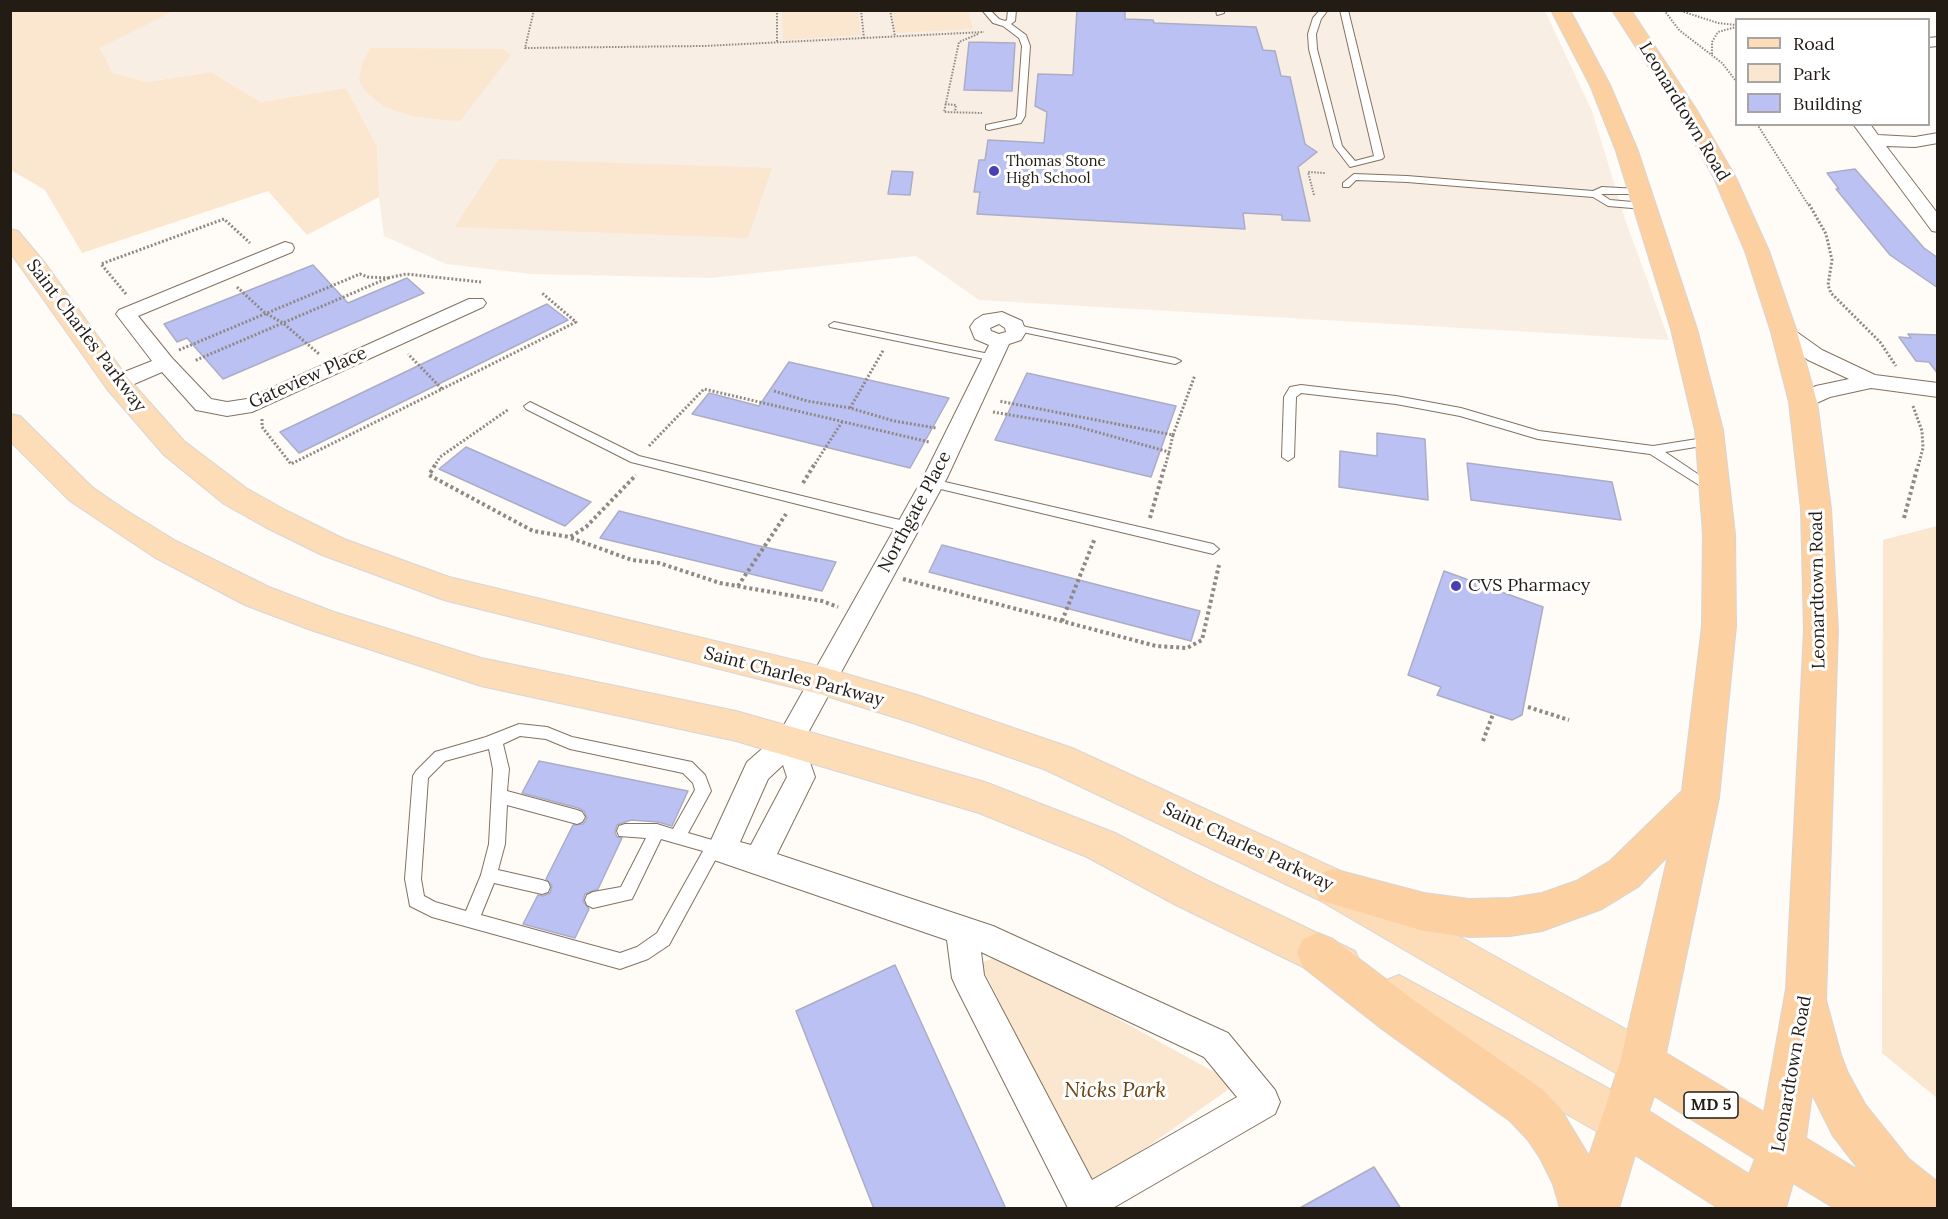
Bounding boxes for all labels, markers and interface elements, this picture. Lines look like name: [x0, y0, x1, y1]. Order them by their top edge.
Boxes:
legend: [1735, 18, 1930, 126]
text: Road: [1793, 32, 1835, 55]
street label: Leonardtown Road: [1634, 39, 1734, 185]
text: Park: [1793, 62, 1830, 85]
text: Building: [1793, 92, 1861, 115]
place label: Thomas Stone High School: [1006, 153, 1106, 188]
marker: Thomas Stone High School: [987, 164, 1001, 178]
street label: Saint Charles Parkway: [22, 255, 150, 417]
street label: Gateview Place: [246, 342, 370, 414]
street label: Northgate Place: [874, 448, 956, 576]
street label: Leonardtown Road: [1806, 511, 1830, 669]
place label: CVS Pharmacy: [1468, 575, 1590, 597]
marker: CVS Pharmacy: [1449, 579, 1463, 593]
street label: Saint Charles Parkway: [702, 643, 886, 711]
street label: Saint Charles Parkway: [1159, 798, 1337, 896]
street label: Leonardtown Road: [1768, 994, 1816, 1154]
park label: Nicks Park: [1064, 1078, 1166, 1104]
road number: MD 5: [1684, 1092, 1738, 1118]

